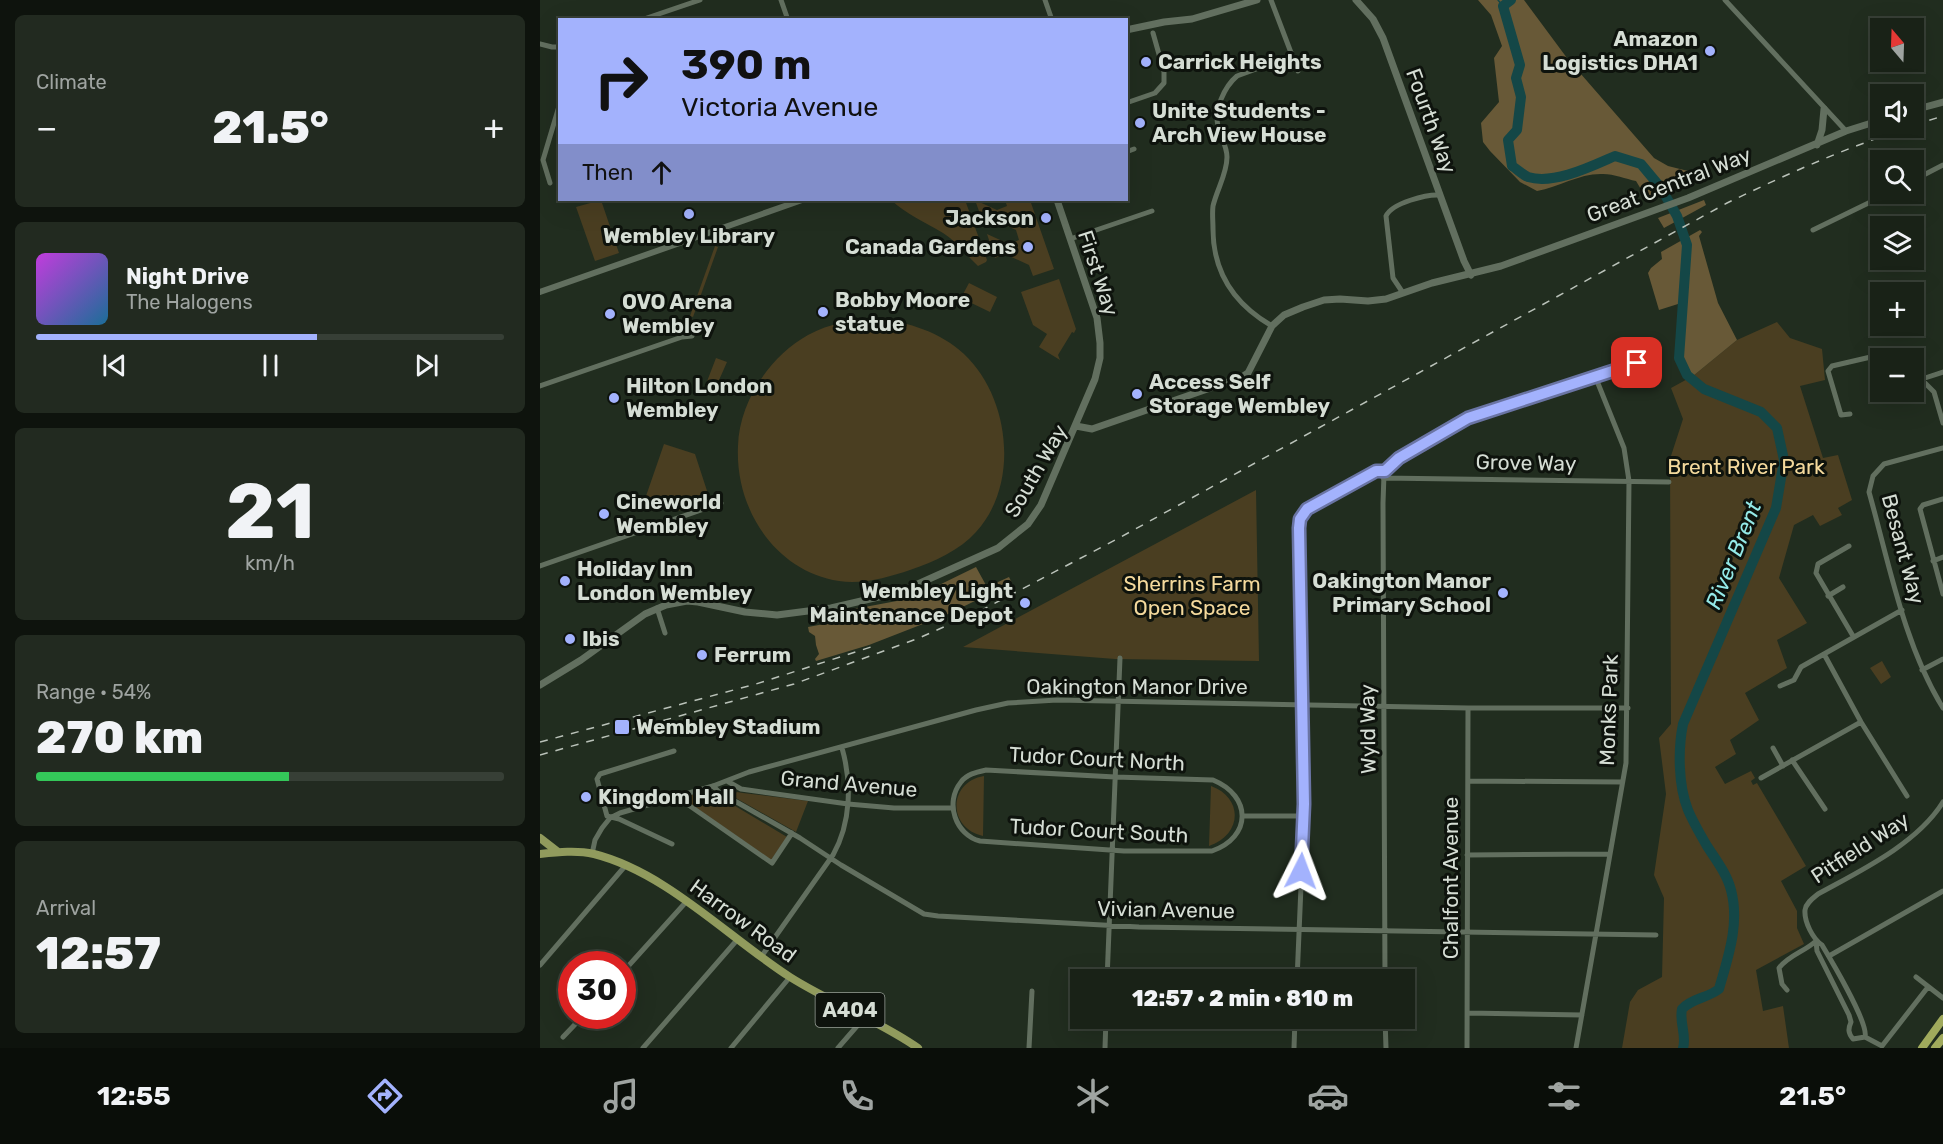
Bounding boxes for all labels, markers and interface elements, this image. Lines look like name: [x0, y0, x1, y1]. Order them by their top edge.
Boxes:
north arrow: [1870, 18, 1924, 72]
map controls: [1870, 18, 1924, 402]
place label: Amazon Logistics DHA1: [1542, 26, 1698, 75]
text: 390 m: [681, 40, 812, 90]
icon: right: [582, 42, 660, 120]
marker: Amazon Logistics DHA1: [1703, 44, 1717, 58]
place label: Carrick Heights: [1158, 49, 1322, 74]
marker: Carrick Heights: [1139, 55, 1153, 69]
street label: Fourth Way: [1401, 65, 1462, 177]
text: Climate: [36, 70, 107, 94]
button: sound: [1870, 84, 1924, 138]
text: Victoria Avenue: [681, 91, 878, 123]
place label: Unite Students - Arch View House: [1152, 98, 1327, 147]
text: 21.5°: [212, 101, 329, 154]
text: −: [36, 108, 57, 147]
text: +: [483, 108, 504, 147]
marker: Unite Students - Arch View House: [1133, 116, 1147, 130]
street label: Great Central Way: [1583, 142, 1755, 227]
button: search: [1870, 150, 1924, 204]
icon: ahead: [645, 156, 678, 189]
text: Then: [582, 159, 633, 186]
place label: Jackson: [945, 205, 1034, 230]
marker: Wembley Library: [682, 207, 696, 221]
marker: Jackson: [1039, 211, 1053, 225]
button: layers: [1870, 216, 1924, 270]
place label: Wembley Library: [603, 223, 776, 248]
street label: First Way: [1073, 227, 1124, 319]
place label: Canada Gardens: [845, 234, 1016, 259]
marker: Canada Gardens: [1021, 240, 1035, 254]
text: Night Drive: [126, 263, 249, 290]
button: +: [1870, 282, 1924, 336]
place label: Bobby Moore statue: [835, 287, 970, 336]
place label: OVO Arena Wembley: [622, 289, 732, 338]
text: The Halogens: [126, 290, 253, 314]
marker: Bobby Moore statue: [816, 305, 830, 319]
marker: OVO Arena Wembley: [603, 307, 617, 321]
pin: [1611, 337, 1662, 388]
icon: arrive: [1620, 346, 1653, 379]
button: −: [1870, 348, 1924, 402]
icon: previous: [98, 349, 131, 382]
icon: pause: [254, 349, 287, 382]
icon: next: [410, 349, 443, 382]
place label: Access Self Storage Wembley: [1149, 369, 1330, 418]
place label: Hilton London Wembley: [626, 373, 773, 422]
marker: Access Self Storage Wembley: [1130, 387, 1144, 401]
marker: Hilton London Wembley: [607, 391, 621, 405]
street label: South Way: [999, 420, 1072, 522]
street label: Grove Way: [1475, 449, 1577, 476]
park label: Brent River Park: [1667, 454, 1825, 479]
text: 21: [225, 465, 315, 558]
place label: Cineworld Wembley: [616, 489, 721, 538]
street label: Besant Way: [1877, 491, 1930, 607]
water label: River Brent: [1700, 497, 1768, 613]
marker: Cineworld Wembley: [597, 507, 611, 521]
text: km/h: [245, 551, 295, 575]
place label: Holiday Inn London Wembley: [577, 556, 753, 605]
place label: Oakington Manor Primary School: [1312, 568, 1491, 617]
park label: Sherrins Farm Open Space: [1123, 571, 1261, 620]
marker: Holiday Inn London Wembley: [558, 574, 572, 588]
place label: Wembley Light Maintenance Depot: [809, 578, 1013, 627]
marker: Oakington Manor Primary School: [1496, 586, 1510, 600]
marker: Wembley Light Maintenance Depot: [1018, 596, 1032, 610]
place label: Ibis: [582, 626, 620, 651]
marker: Ibis: [563, 632, 577, 646]
place label: Ferrum: [714, 642, 791, 667]
marker: Ferrum: [695, 648, 709, 662]
street label: Monks Park: [1594, 654, 1623, 766]
street label: Oakington Manor Drive: [1026, 674, 1248, 699]
text: Range · 54%: [36, 680, 151, 704]
street label: Wyld Way: [1354, 683, 1381, 774]
text: 270 km: [36, 711, 203, 764]
place label: Wembley Stadium: [636, 714, 821, 739]
marker: Wembley Stadium: [613, 718, 631, 736]
street label: Tudor Court North: [1009, 741, 1186, 776]
street label: Grand Avenue: [780, 765, 918, 802]
place label: Kingdom Hall: [598, 784, 735, 809]
marker: Kingdom Hall: [579, 790, 593, 804]
street label: Chalfont Avenue: [1438, 797, 1463, 959]
street label: Pitfield Way: [1806, 806, 1914, 889]
street label: Tudor Court South: [1009, 813, 1189, 848]
position arrow: [1269, 839, 1333, 903]
street label: Harrow Road: [685, 874, 801, 968]
text: Arrival: [36, 896, 96, 920]
street label: Vivian Avenue: [1097, 896, 1235, 923]
text: 12:57: [36, 927, 161, 980]
speed limit sign: 30: [558, 951, 636, 1029]
text: 12:57 · 2 min · 810 m: [1132, 985, 1353, 1012]
road number: A404: [816, 993, 884, 1027]
icon: directions: [364, 1075, 406, 1117]
icon: music: [600, 1075, 642, 1117]
icon: phone: [836, 1075, 878, 1117]
icon: climate: [1072, 1075, 1114, 1117]
icon: car: [1307, 1075, 1349, 1117]
icon: filters: [1543, 1075, 1585, 1117]
text: 12:55: [97, 1080, 171, 1112]
text: 21.5°: [1779, 1080, 1846, 1112]

